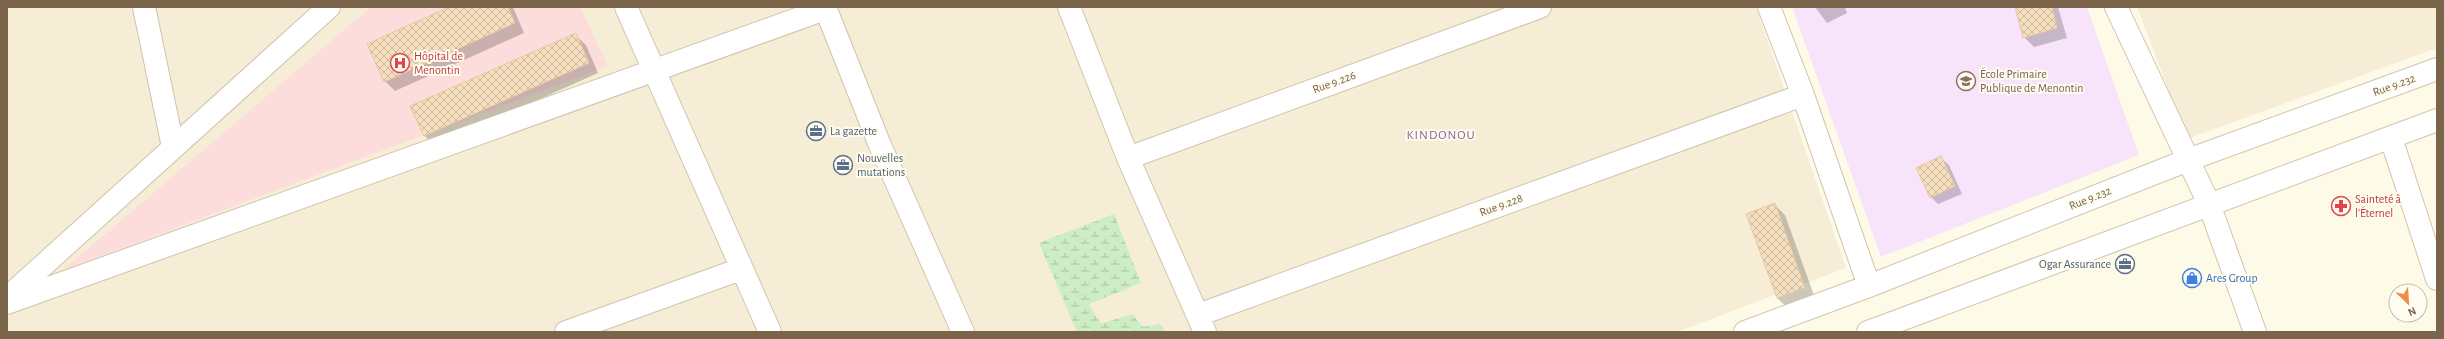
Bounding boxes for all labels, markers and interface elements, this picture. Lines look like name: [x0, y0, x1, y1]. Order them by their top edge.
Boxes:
place label: Hôpital de Menontin: [414, 50, 463, 76]
hospital icon: Hôpital de Menontin: [389, 52, 411, 74]
place label: École Primaire Publique de Menontin: [1980, 67, 2084, 94]
street label: Rue 9.226: [1311, 69, 1358, 95]
school or university icon: École Primaire Publique de Menontin: [1955, 70, 1977, 92]
street label: Rue 9.232: [2371, 72, 2417, 98]
office icon: La gazette: [805, 120, 827, 142]
place label: La gazette: [830, 125, 877, 137]
district label: KINDONOU: [1406, 129, 1476, 142]
place label: Nouvelles mutations: [857, 152, 905, 178]
office icon: Nouvelles mutations: [832, 154, 854, 176]
street label: Rue 9.232: [2067, 184, 2113, 212]
street label: Rue 9.228: [1478, 192, 1525, 218]
place label: Sainteté à l'Éternel: [2355, 193, 2401, 219]
pharmacy icon: Sainteté à l'Éternel: [2330, 195, 2352, 217]
office icon: Ogar Assurance: [2114, 253, 2136, 275]
place label: Ogar Assurance: [2039, 258, 2111, 270]
shop icon: Ares Group: [2181, 267, 2203, 289]
place label: Ares Group: [2206, 272, 2258, 284]
north arrow: [2388, 283, 2428, 323]
text: N: [2406, 305, 2418, 318]

